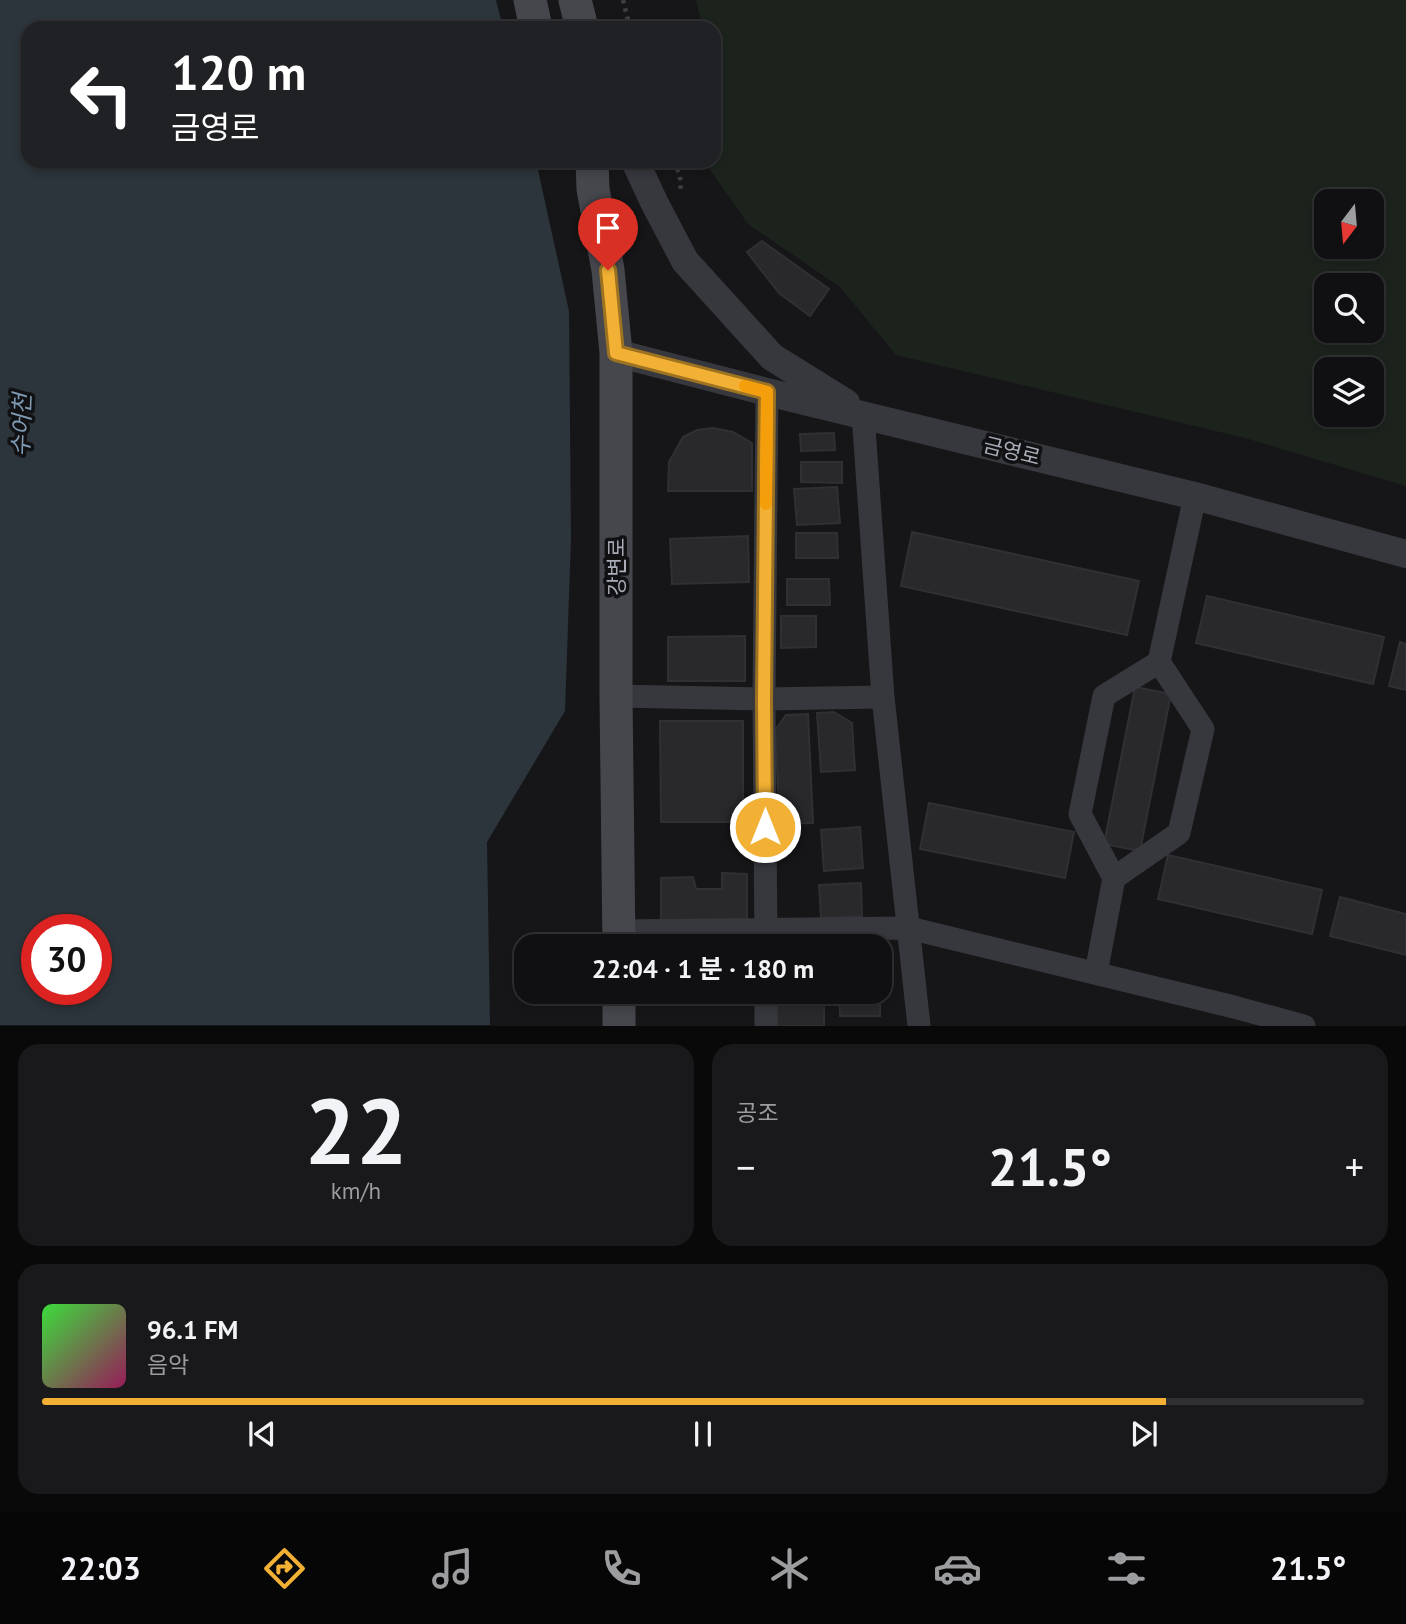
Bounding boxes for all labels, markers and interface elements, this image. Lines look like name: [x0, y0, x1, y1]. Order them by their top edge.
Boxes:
text: 120 m: [171, 40, 306, 104]
icon: left: [56, 49, 147, 140]
text: 금영로: [171, 106, 259, 148]
north arrow: [1314, 189, 1384, 259]
map controls: [1314, 189, 1384, 427]
pin: [578, 198, 638, 270]
icon: arrive: [589, 209, 627, 247]
button: search: [1314, 273, 1384, 343]
button: layers: [1314, 357, 1384, 427]
water label: 수어천: [5, 390, 37, 457]
street label: 금영로: [981, 431, 1043, 471]
street label: 강변로: [603, 538, 630, 596]
position arrow: [728, 790, 802, 864]
speed limit sign: 30: [21, 914, 112, 1005]
text: 22:04 · 1 분 · 180 m: [592, 952, 814, 985]
text: 22: [304, 1071, 408, 1189]
text: 공조: [736, 1098, 778, 1127]
text: 21.5°: [988, 1133, 1112, 1200]
text: −: [736, 1142, 755, 1191]
text: +: [1345, 1142, 1364, 1191]
text: km/h: [331, 1176, 381, 1205]
text: 96.1 FM: [147, 1313, 238, 1346]
text: 음악: [147, 1350, 189, 1379]
icon: previous: [243, 1415, 281, 1453]
icon: pause: [684, 1415, 722, 1453]
icon: next: [1125, 1415, 1163, 1453]
icon: directions: [260, 1544, 309, 1593]
icon: music: [428, 1544, 477, 1593]
icon: phone: [597, 1544, 646, 1593]
icon: climate: [765, 1544, 814, 1593]
icon: car: [933, 1544, 982, 1593]
icon: filters: [1102, 1544, 1151, 1593]
text: 22:03: [60, 1547, 141, 1589]
text: 21.5°: [1270, 1547, 1346, 1589]

